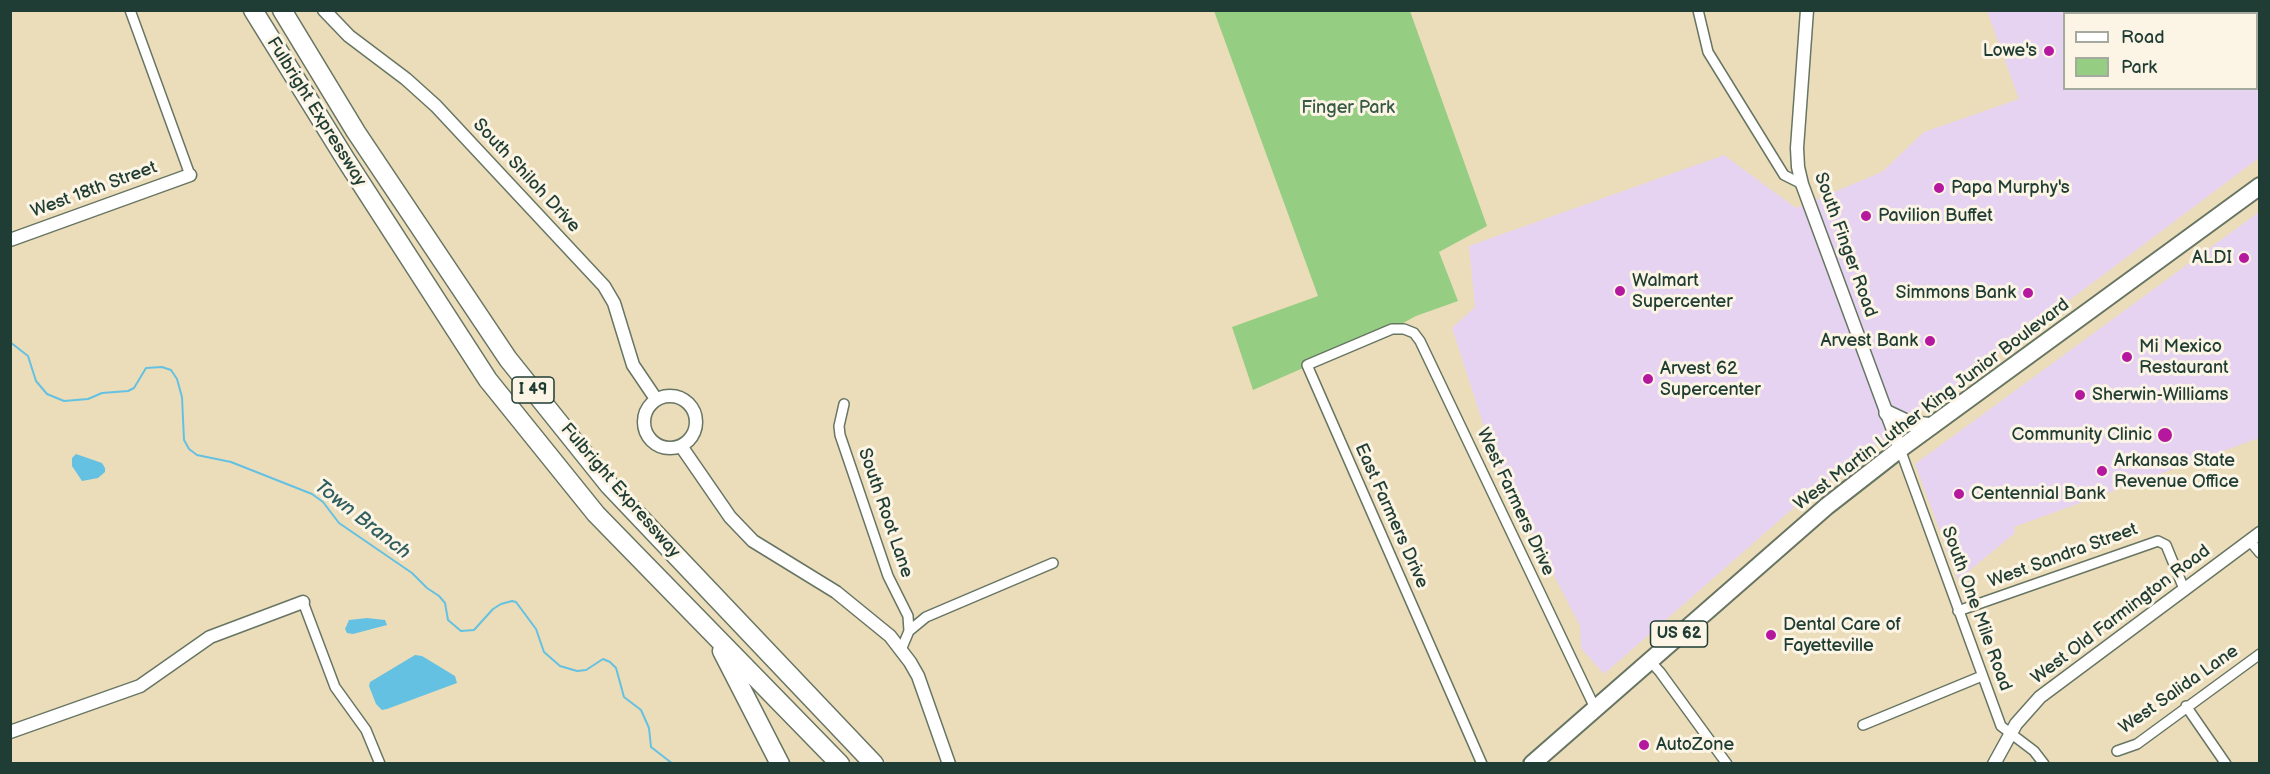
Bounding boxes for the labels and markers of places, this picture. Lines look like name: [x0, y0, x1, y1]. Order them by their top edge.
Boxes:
place label: Lowe's: [1983, 40, 2037, 62]
marker: Lowe's: [2042, 44, 2056, 58]
place label: Papa Murphy's: [1951, 177, 2070, 199]
marker: Papa Murphy's: [1932, 181, 1946, 195]
place label: Pavilion Buffet: [1878, 205, 1993, 227]
marker: Pavilion Buffet: [1859, 209, 1873, 223]
place label: ALDI: [2192, 247, 2232, 269]
marker: ALDI: [2237, 251, 2251, 265]
place label: Walmart Supercenter: [1632, 270, 1733, 312]
place label: Simmons Bank: [1895, 282, 2016, 304]
marker: Walmart Supercenter: [1613, 284, 1627, 298]
marker: Simmons Bank: [2021, 286, 2035, 300]
place label: Arvest Bank: [1821, 330, 1918, 352]
marker: Arvest Bank: [1923, 334, 1937, 348]
place label: Mi Mexico Restaurant: [2139, 336, 2229, 378]
marker: Mi Mexico Restaurant: [2120, 350, 2134, 364]
place label: Arvest 62 Supercenter: [1660, 358, 1761, 400]
marker: Arvest 62 Supercenter: [1641, 372, 1655, 386]
place label: Sherwin-Williams: [2092, 384, 2228, 406]
marker: Sherwin-Williams: [2073, 388, 2087, 402]
place label: Community Clinic: [2011, 424, 2152, 446]
marker: Community Clinic: [2156, 426, 2174, 444]
place label: Arkansas State Revenue Office: [2114, 450, 2239, 492]
marker: Arkansas State Revenue Office: [2095, 464, 2109, 478]
place label: Centennial Bank: [1971, 483, 2105, 505]
marker: Centennial Bank: [1952, 487, 1966, 501]
place label: Dental Care of Fayetteville: [1783, 614, 1901, 656]
marker: Dental Care of Fayetteville: [1764, 628, 1778, 642]
place label: AutoZone: [1656, 734, 1734, 756]
marker: AutoZone: [1637, 738, 1651, 752]

